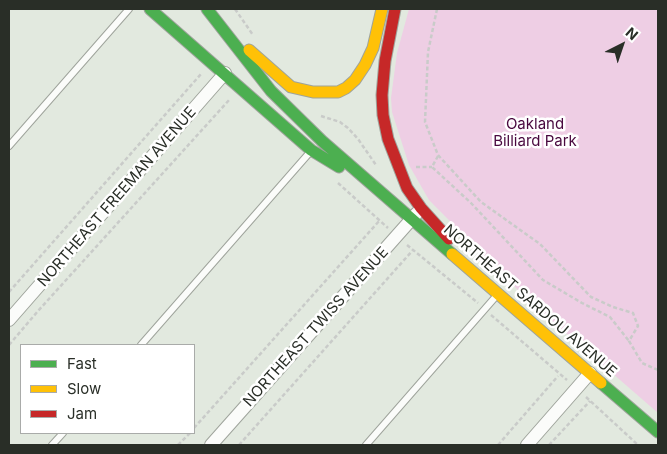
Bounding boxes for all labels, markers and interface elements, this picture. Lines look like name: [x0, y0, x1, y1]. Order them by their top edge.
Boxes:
north arrow: [597, 20, 647, 70]
text: N: [623, 23, 642, 43]
street label: NORTHEAST FREEMAN AVENUE: [34, 103, 200, 291]
park label: Oakland Billiard Park: [493, 115, 577, 150]
street label: NORTHEAST SARDOU AVENUE: [440, 221, 620, 381]
street label: NORTHEAST TWISS AVENUE: [240, 244, 392, 410]
legend: [20, 344, 195, 434]
text: Fast: [67, 354, 97, 373]
text: Slow: [67, 379, 101, 398]
text: Jam: [67, 404, 97, 423]

